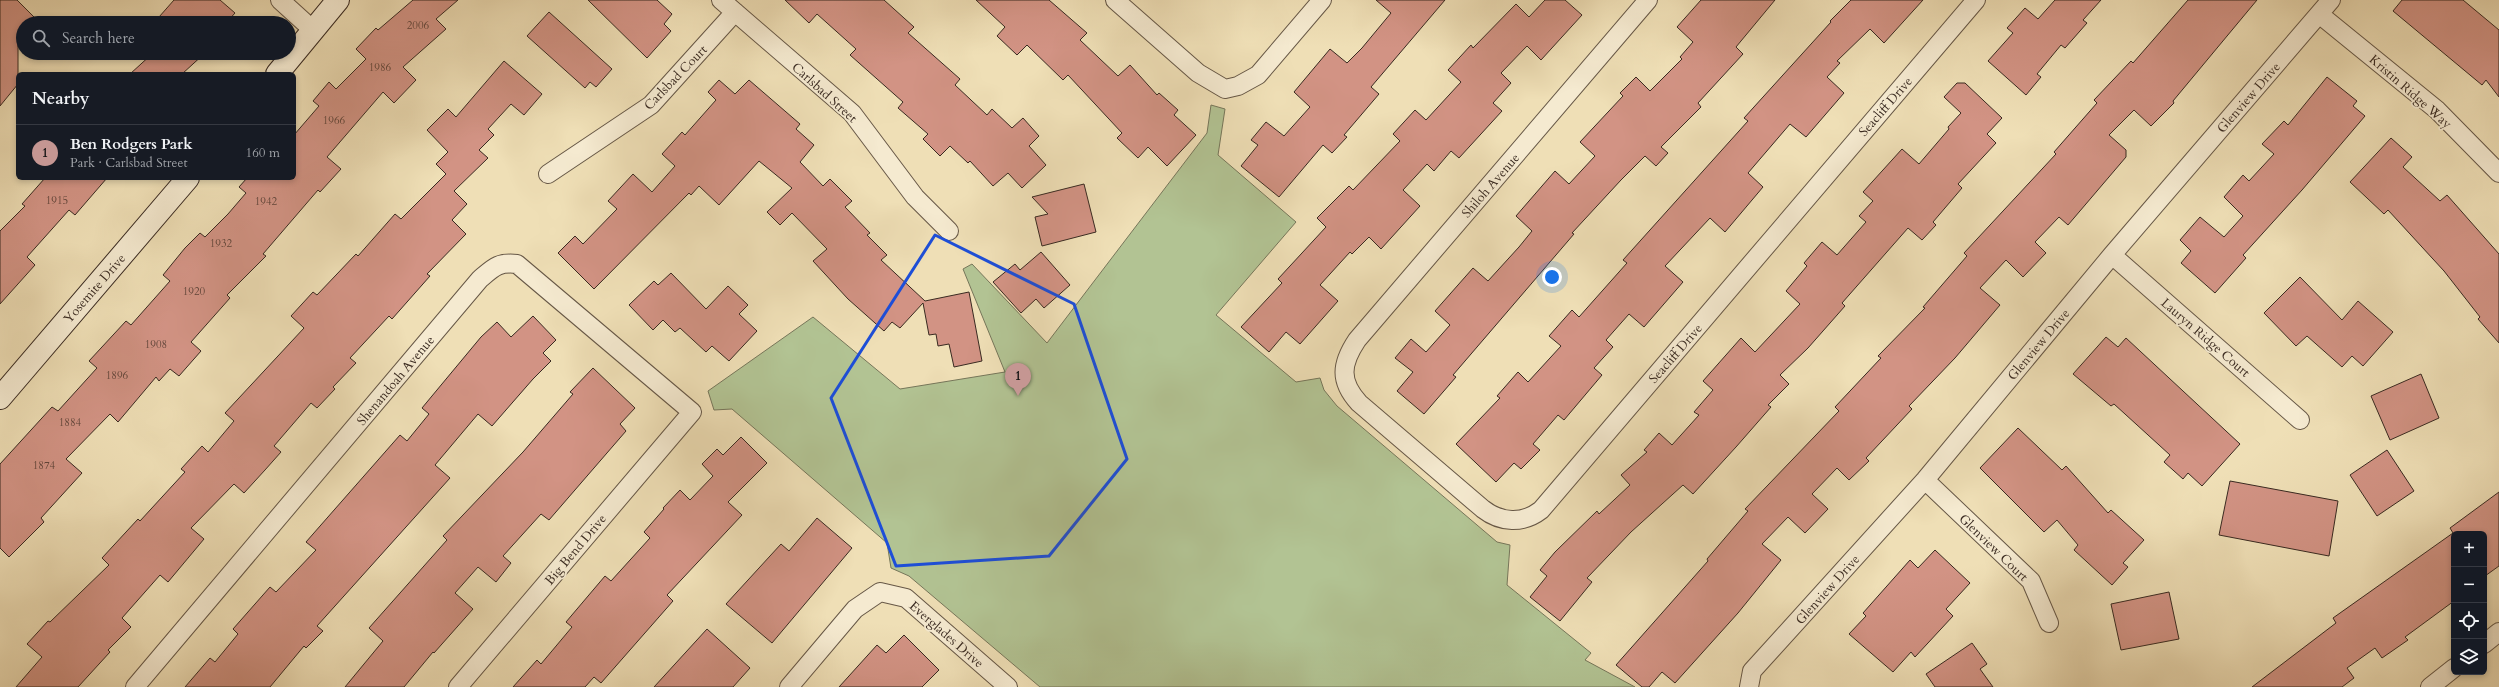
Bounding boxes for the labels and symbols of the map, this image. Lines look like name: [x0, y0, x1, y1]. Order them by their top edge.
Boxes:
house number: 2006: [407, 18, 430, 33]
street label: Carlsbad Court: [640, 41, 711, 114]
street label: Kristin Ridge Way: [2365, 51, 2456, 133]
street label: Glenview Drive: [2213, 58, 2285, 137]
street label: Carlsbad Street: [788, 59, 861, 127]
house number: 1986: [369, 60, 392, 75]
street label: Seacliff Drive: [1855, 73, 1917, 140]
house number: 1966: [323, 113, 346, 128]
street label: Shiloh Avenue: [1458, 149, 1524, 222]
house number: 1915: [46, 193, 68, 208]
house number: 1942: [255, 194, 278, 209]
house number: 1932: [210, 236, 233, 251]
street label: Yosemite Drive: [60, 250, 130, 327]
your location: [1542, 267, 1562, 287]
house number: 1920: [183, 284, 206, 299]
street label: Lauryn Ridge Court: [2157, 294, 2254, 381]
street label: Glenview Drive: [2003, 305, 2074, 384]
street label: Seacliff Drive: [1645, 320, 1707, 387]
street label: Shenandoah Avenue: [353, 332, 439, 429]
house number: 1908: [145, 337, 167, 352]
pin: 1: [1005, 363, 1031, 396]
house number: 1896: [106, 368, 129, 383]
house number: 1884: [59, 415, 82, 430]
house number: 1874: [33, 458, 56, 473]
street label: Big Bend Drive: [541, 510, 611, 589]
street label: Glenview Court: [1955, 510, 2032, 585]
street label: Glenview Drive: [1791, 551, 1864, 629]
street label: Everglades Drive: [905, 597, 988, 672]

